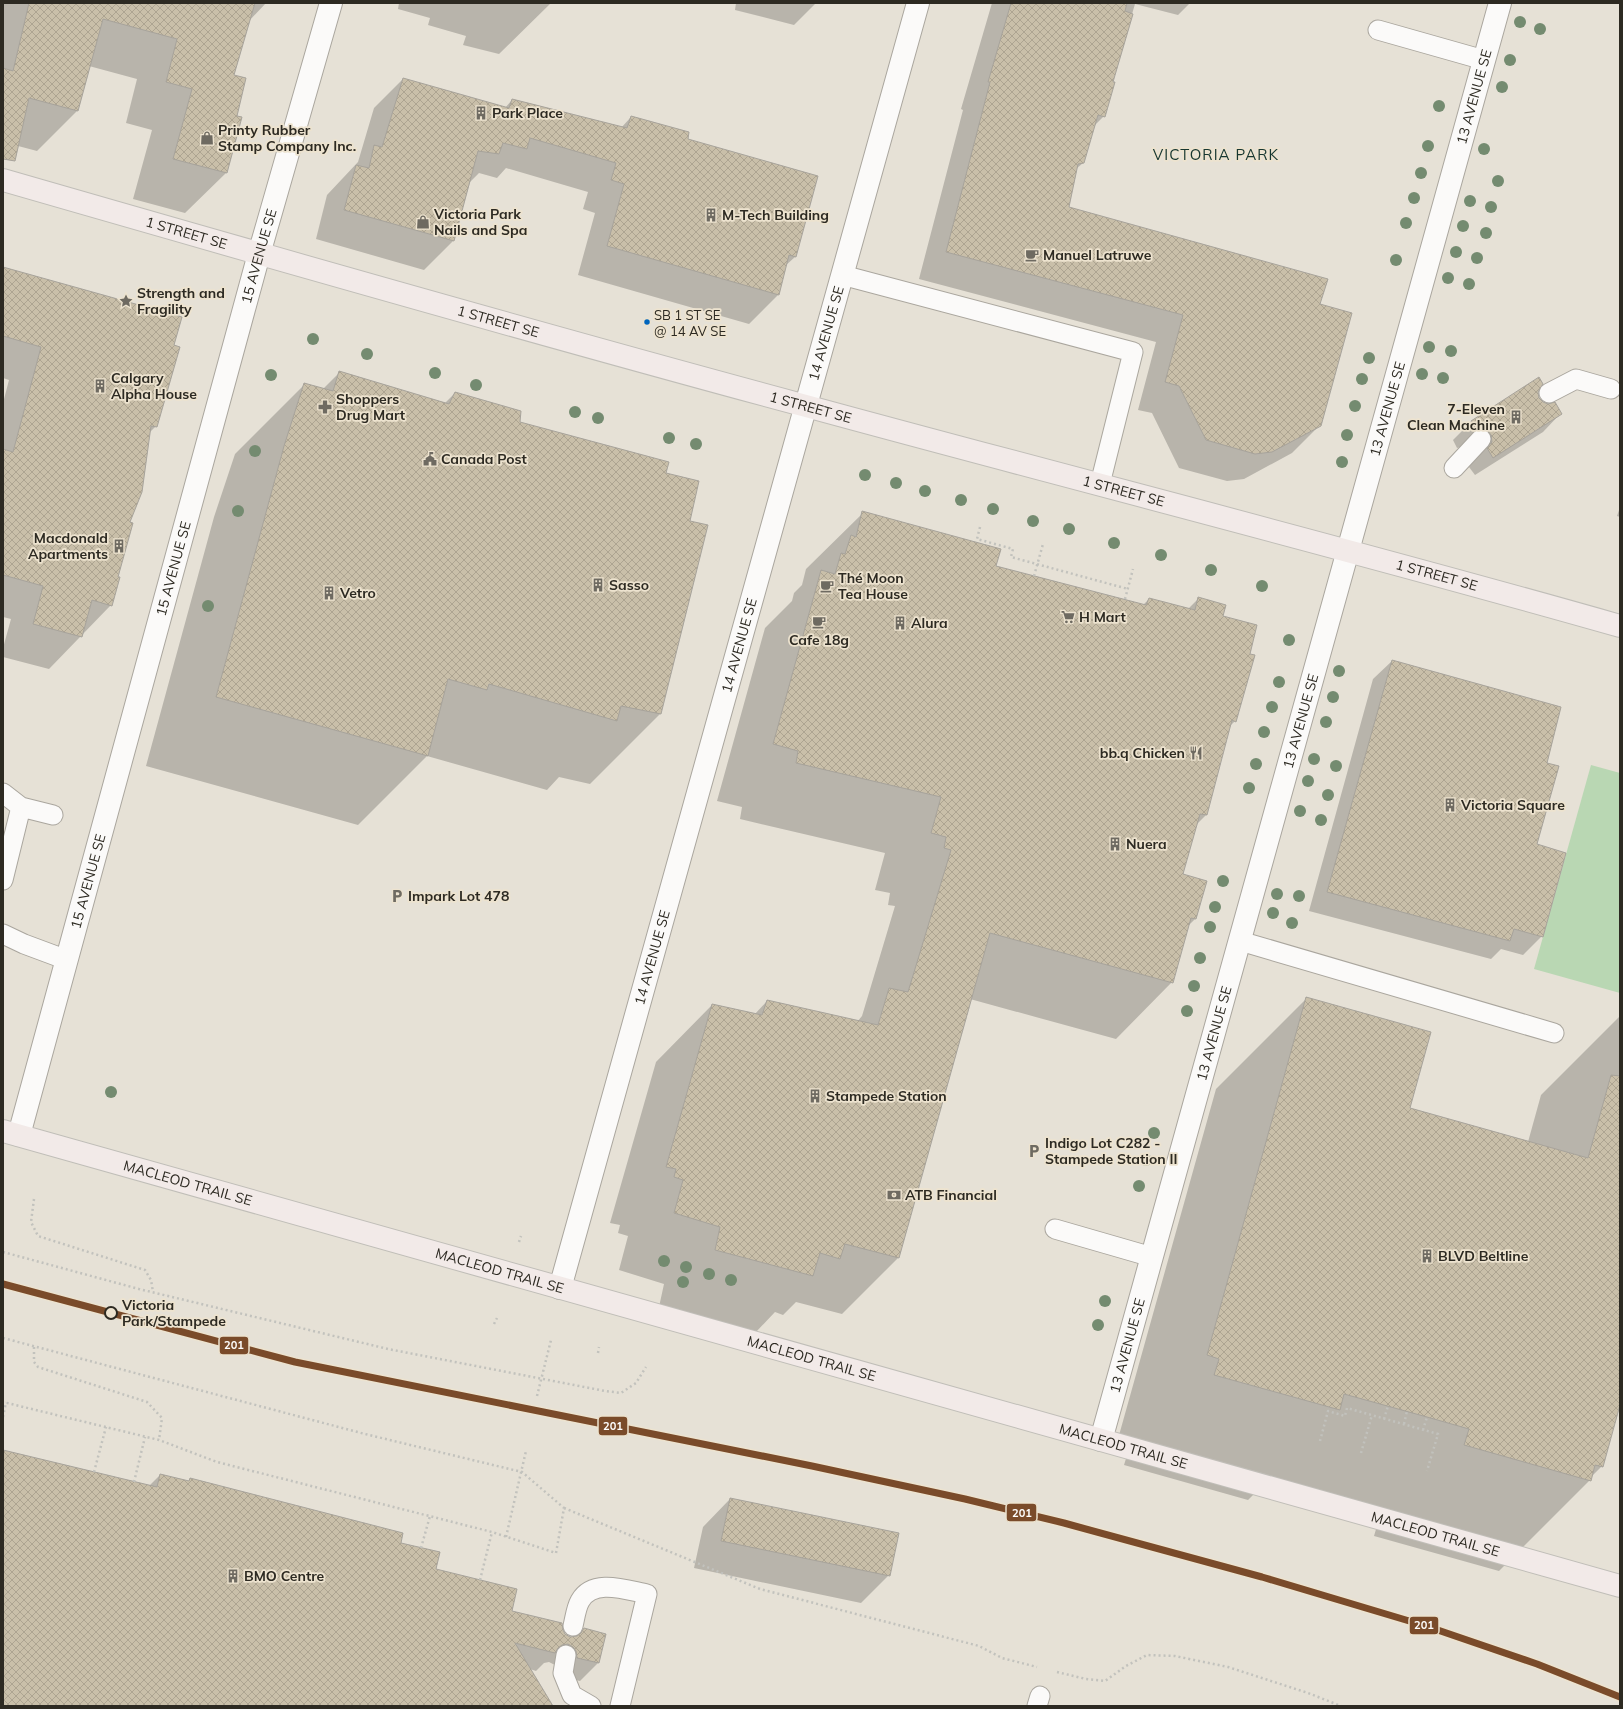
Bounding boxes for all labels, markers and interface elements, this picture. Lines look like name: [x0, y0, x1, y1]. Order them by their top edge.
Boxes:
street label: 13 AVENUE SE: [1452, 47, 1496, 146]
place label: Park Place: [492, 104, 563, 122]
building icon: Park Place: [473, 105, 489, 121]
place label: Printy Rubber Stamp Company Inc.: [218, 121, 356, 155]
shop icon: Printy Rubber Stamp Company Inc.: [199, 130, 215, 146]
district label: VICTORIA PARK: [1153, 145, 1279, 164]
place label: Victoria Park Nails and Spa: [433, 205, 527, 239]
place label: M-Tech Building: [722, 206, 829, 224]
street label: 15 AVENUE SE: [237, 207, 281, 305]
building icon: M-Tech Building: [703, 207, 719, 223]
street label: 1 STREET SE: [144, 213, 229, 253]
shop icon: Victoria Park Nails and Spa: [415, 214, 431, 230]
place label: Manuel Latruwe: [1043, 246, 1152, 264]
cafe icon: Manuel Latruwe: [1024, 247, 1040, 263]
place label: Strength and Fragility: [137, 284, 225, 318]
street label: 14 AVENUE SE: [804, 284, 848, 383]
place icon: Strength and Fragility: [118, 293, 134, 309]
street label: 1 STREET SE: [455, 301, 541, 341]
place label: SB 1 ST SE @ 14 AV SE: [654, 307, 726, 339]
marker: SB 1 ST SE @ 14 AV SE: [642, 317, 652, 327]
street label: 13 AVENUE SE: [1366, 360, 1409, 458]
place label: Calgary Alpha House: [111, 369, 197, 403]
building icon: Calgary Alpha House: [92, 378, 108, 394]
street label: 1 STREET SE: [768, 388, 854, 427]
place label: Shoppers Drug Mart: [336, 390, 406, 424]
pharmacy icon: Shoppers Drug Mart: [317, 399, 333, 415]
place label: 7-Eleven Clean Machine: [1407, 400, 1505, 434]
building icon: 7-Eleven Clean Machine: [1508, 409, 1524, 425]
place label: Canada Post: [441, 450, 528, 468]
public building icon: Canada Post: [422, 451, 438, 467]
street label: 1 STREET SE: [1081, 472, 1167, 511]
street label: 15 AVENUE SE: [152, 519, 195, 618]
place label: Macdonald Apartments: [28, 529, 108, 563]
building icon: Macdonald Apartments: [111, 538, 127, 554]
street label: 1 STREET SE: [1394, 555, 1480, 595]
place label: Thé Moon Tea House: [838, 569, 908, 603]
place label: Sasso: [609, 576, 649, 594]
building icon: Sasso: [590, 577, 606, 593]
cafe icon: Thé Moon Tea House: [819, 578, 835, 594]
place label: Vetro: [339, 584, 376, 602]
building icon: Vetro: [321, 585, 337, 601]
street label: 14 AVENUE SE: [717, 596, 761, 695]
place label: H Mart: [1079, 608, 1126, 626]
supermarket icon: H Mart: [1060, 609, 1076, 625]
cafe icon: Cafe 18g: [811, 614, 827, 630]
place label: Alura: [911, 614, 948, 632]
building icon: Alura: [892, 615, 908, 631]
place label: Cafe 18g: [789, 631, 849, 649]
street label: 13 AVENUE SE: [1279, 672, 1322, 771]
place label: bb.q Chicken: [1100, 744, 1185, 762]
restaurant icon: bb.q Chicken: [1188, 745, 1204, 761]
place label: Victoria Square: [1460, 796, 1565, 814]
building icon: Victoria Square: [1442, 797, 1458, 813]
street label: 15 AVENUE SE: [67, 832, 110, 931]
place label: Nuera: [1126, 835, 1167, 853]
building icon: Nuera: [1107, 836, 1123, 852]
place label: Impark Lot 478: [408, 887, 509, 905]
parking icon: Impark Lot 478: [389, 888, 405, 904]
street label: 14 AVENUE SE: [630, 908, 674, 1007]
street label: 13 AVENUE SE: [1192, 984, 1236, 1083]
place label: Stampede Station: [826, 1087, 947, 1105]
building icon: Stampede Station: [807, 1088, 823, 1104]
place label: Indigo Lot C282 - Stampede Station II: [1045, 1134, 1178, 1168]
parking icon: Indigo Lot C282 - Stampede Station II: [1026, 1143, 1042, 1159]
street label: MACLEOD TRAIL SE: [122, 1156, 254, 1210]
place label: ATB Financial: [905, 1186, 997, 1204]
bank icon: ATB Financial: [886, 1187, 902, 1203]
street label: MACLEOD TRAIL SE: [433, 1244, 566, 1297]
place label: BLVD Beltline: [1438, 1247, 1529, 1265]
building icon: BLVD Beltline: [1419, 1248, 1435, 1264]
place label: Victoria Park/Stampede: [121, 1296, 226, 1330]
street label: 13 AVENUE SE: [1105, 1296, 1149, 1395]
marker: Victoria Park/Stampede: [104, 1306, 118, 1320]
street label: MACLEOD TRAIL SE: [745, 1332, 878, 1385]
line badge: 201: [219, 1336, 249, 1355]
text: 201: [224, 1338, 244, 1352]
line badge: 201: [598, 1416, 628, 1436]
text: 201: [603, 1419, 623, 1433]
street label: MACLEOD TRAIL SE: [1057, 1420, 1190, 1473]
line badge: 201: [1006, 1503, 1037, 1522]
text: 201: [1012, 1506, 1032, 1520]
street label: MACLEOD TRAIL SE: [1369, 1507, 1502, 1561]
place label: BMO Centre: [244, 1567, 325, 1585]
building icon: BMO Centre: [225, 1568, 241, 1584]
line badge: 201: [1409, 1616, 1439, 1635]
text: 201: [1414, 1618, 1434, 1632]

